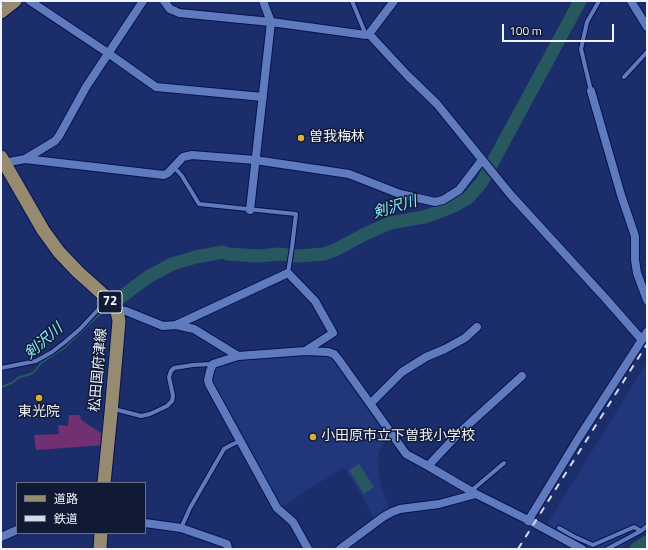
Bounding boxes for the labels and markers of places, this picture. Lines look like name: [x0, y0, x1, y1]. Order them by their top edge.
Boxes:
place label: 曽我梅林: [309, 130, 365, 146]
marker: 曽我梅林: [296, 133, 306, 143]
marker: 東光院: [34, 393, 44, 403]
place label: 東光院: [18, 405, 60, 421]
place label: 小田原市立下曽我小学校: [321, 429, 475, 445]
marker: 小田原市立下曽我小学校: [308, 432, 318, 442]

